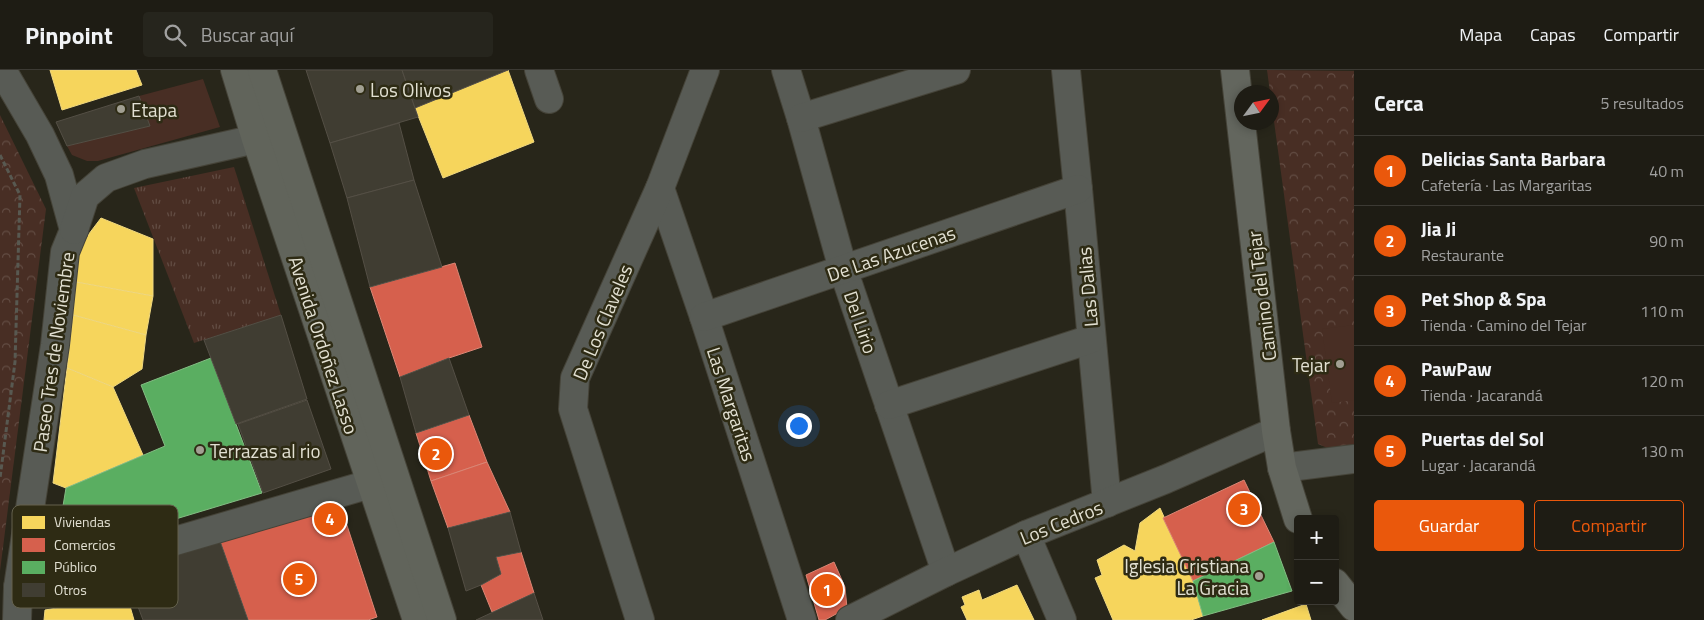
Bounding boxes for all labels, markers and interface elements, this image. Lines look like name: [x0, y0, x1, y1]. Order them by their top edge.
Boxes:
search box: [143, 12, 493, 57]
text: Pinpoint: [25, 17, 113, 53]
text: Buscar aquí: [201, 20, 294, 49]
icon: search: [161, 21, 189, 49]
text: Mapa: [1459, 21, 1502, 48]
text: Capas: [1530, 21, 1576, 48]
text: Compartir: [1604, 21, 1679, 48]
place label: Los Olivos: [370, 75, 451, 104]
marker: Los Olivos: [354, 83, 366, 95]
north arrow: [1234, 85, 1279, 130]
text: Cerca: [1374, 87, 1424, 119]
text: 5 resultados: [1600, 91, 1684, 115]
place label: Etapa: [131, 95, 178, 124]
marker: Etapa: [115, 103, 127, 115]
text: Delicias Santa Barbara: [1421, 144, 1606, 173]
text: 1: [1386, 159, 1394, 183]
text: 40 m: [1649, 159, 1684, 183]
text: Cafetería · Las Margaritas: [1421, 173, 1592, 197]
text: Jia Ji: [1421, 214, 1456, 243]
street label: De Las Azucenas: [823, 217, 959, 289]
street label: Camino del Tejar: [1239, 229, 1283, 363]
text: 2: [1386, 229, 1394, 253]
text: 90 m: [1649, 229, 1684, 253]
text: Restaurante: [1421, 243, 1504, 267]
street label: Las Dalias: [1069, 246, 1105, 328]
street label: Paseo Tres de Noviembre: [25, 250, 81, 454]
street label: Avenida Ordoñez Lasso: [282, 252, 366, 438]
street label: De Los Claveles: [565, 259, 640, 385]
text: Pet Shop & Spa: [1421, 284, 1546, 313]
street label: Del Lirio: [837, 287, 885, 357]
text: 3: [1386, 299, 1394, 323]
text: 110 m: [1640, 299, 1684, 323]
text: Tienda · Camino del Tejar: [1421, 313, 1587, 337]
street label: Las Margaritas: [700, 343, 764, 465]
place label: Tejar: [1292, 350, 1330, 379]
text: PawPaw: [1421, 354, 1492, 383]
marker: Tejar: [1334, 358, 1346, 370]
text: 4: [1386, 369, 1394, 393]
text: 120 m: [1640, 369, 1684, 393]
text: Tienda · Jacarandá: [1421, 383, 1543, 407]
your location: [786, 413, 812, 439]
text: Puertas del Sol: [1421, 424, 1544, 453]
pin: 2: [420, 435, 452, 473]
place label: Terrazas al rio: [210, 436, 321, 465]
text: 5: [1386, 439, 1394, 463]
text: 130 m: [1640, 439, 1684, 463]
marker: Terrazas al rio: [194, 444, 206, 456]
text: Lugar · Jacarandá: [1421, 453, 1536, 477]
pin: 3: [1228, 490, 1260, 528]
street label: Los Cedros: [1015, 492, 1107, 552]
pin: 4: [314, 500, 346, 538]
button: Guardar: [1374, 500, 1524, 551]
button: Compartir: [1534, 500, 1684, 551]
legend: [12, 505, 178, 608]
text: Viviendas: [54, 511, 111, 532]
map controls: [1294, 515, 1339, 605]
button: +: [1294, 515, 1339, 560]
text: Comercios: [54, 534, 115, 555]
place label: Iglesia Cristiana La Gracia: [1124, 551, 1249, 602]
text: Público: [54, 556, 97, 577]
pin: 5: [283, 560, 315, 598]
button: −: [1294, 560, 1339, 605]
marker: Iglesia Cristiana La Gracia: [1253, 570, 1265, 582]
pin: 1: [811, 571, 843, 609]
text: Otros: [54, 579, 87, 600]

